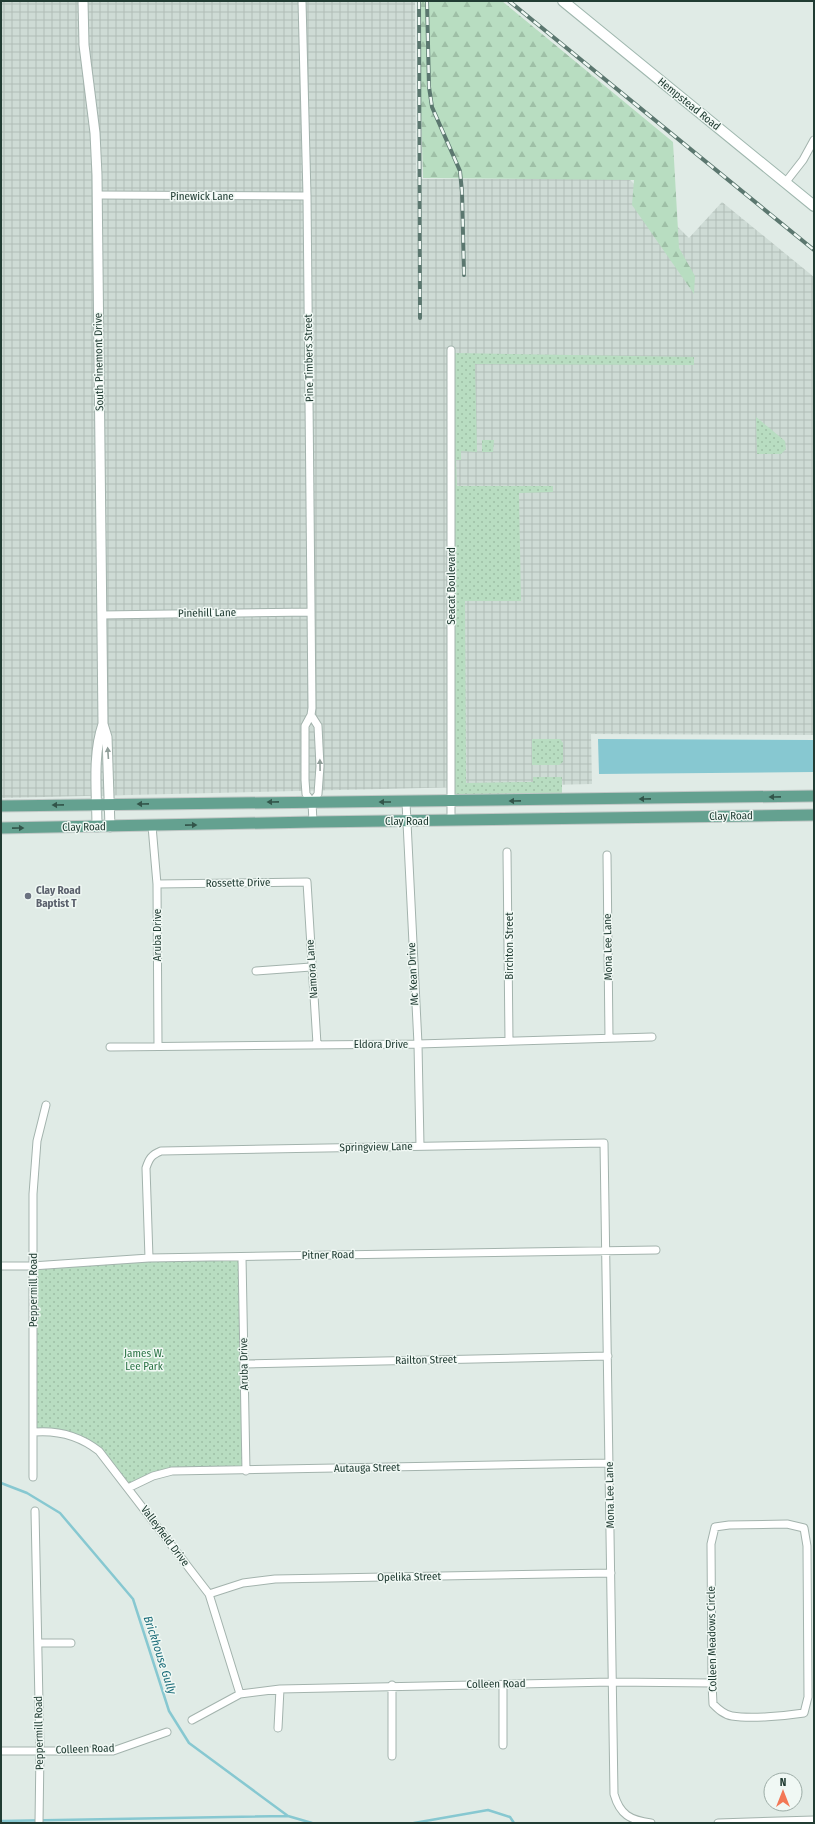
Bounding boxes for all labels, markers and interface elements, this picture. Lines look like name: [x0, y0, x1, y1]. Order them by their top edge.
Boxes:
street label: Hempstead Road: [655, 75, 723, 133]
street label: Pinewick Lane: [170, 190, 234, 203]
street label: South Pinemont Drive: [92, 313, 106, 411]
street label: Pine Timbers Street: [302, 314, 316, 402]
street label: Seacat Boulevard: [445, 547, 458, 625]
street label: Pinehill Lane: [178, 606, 236, 620]
one-way arrow: [104, 747, 111, 759]
one-way arrow: [316, 759, 323, 771]
one-way arrow: [768, 794, 781, 800]
one-way arrow: [639, 795, 651, 802]
one-way arrow: [509, 797, 521, 804]
one-way arrow: [266, 799, 279, 805]
one-way arrow: [378, 799, 391, 805]
one-way arrow: [136, 801, 149, 807]
one-way arrow: [51, 802, 64, 808]
street label: Clay Road: [709, 809, 753, 823]
street label: Clay Road: [385, 815, 429, 828]
street label: Clay Road: [62, 820, 106, 834]
one-way arrow: [185, 822, 198, 828]
one-way arrow: [12, 825, 25, 831]
street label: Rossette Drive: [206, 876, 270, 890]
place label: Clay Road Baptist T: [36, 884, 81, 910]
marker: Clay Road Baptist T: [23, 891, 33, 901]
street label: Aruba Drive: [151, 909, 164, 961]
street label: Birchton Street: [503, 912, 516, 980]
street label: Mona Lee Lane: [601, 913, 615, 981]
street label: Namora Lane: [303, 939, 321, 999]
street label: Mc Kean Drive: [405, 942, 421, 1006]
street label: Eldora Drive: [354, 1038, 408, 1051]
street label: Springview Lane: [339, 1140, 413, 1154]
street label: Pitner Road: [302, 1248, 354, 1262]
street label: Peppermill Road: [27, 1253, 40, 1327]
street label: Aruba Drive: [237, 1338, 251, 1390]
park label: James W. Lee Park: [124, 1347, 164, 1373]
street label: Railton Street: [395, 1353, 457, 1367]
street label: Autauga Street: [334, 1461, 401, 1475]
street label: Mona Lee Lane: [603, 1461, 617, 1529]
street label: Valleyfield Drive: [138, 1503, 192, 1569]
street label: Opelika Street: [377, 1570, 441, 1584]
street label: Colleen Meadows Circle: [705, 1586, 719, 1692]
water label: Brickhouse Gully: [141, 1614, 179, 1697]
street label: Colleen Road: [466, 1677, 526, 1691]
street label: Peppermill Road: [32, 1696, 46, 1770]
street label: Colleen Road: [55, 1741, 115, 1757]
north arrow: [763, 1772, 803, 1812]
text: N: [780, 1776, 786, 1789]

